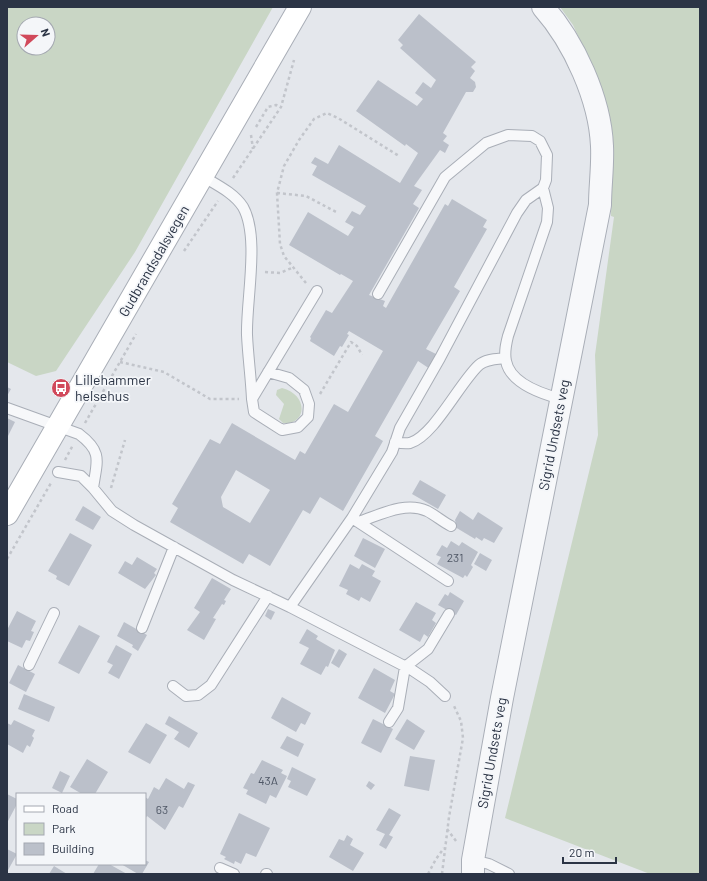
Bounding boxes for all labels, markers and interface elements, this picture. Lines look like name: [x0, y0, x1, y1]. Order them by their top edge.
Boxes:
north arrow: [16, 16, 56, 56]
text: N: [39, 27, 53, 38]
street label: Gudbrandsdalsvegen: [115, 202, 192, 320]
place label: Lillehammer helsehus: [75, 371, 151, 404]
bus stop icon: Lillehammer helsehus: [50, 377, 72, 399]
street label: Sigrid Undsets veg: [534, 378, 573, 492]
house number: 231: [447, 550, 463, 564]
street label: Sigrid Undsets veg: [473, 696, 510, 810]
house number: 43A: [258, 773, 278, 787]
legend: [16, 793, 146, 865]
text: Road: [52, 801, 79, 815]
house number: 63: [156, 802, 168, 816]
text: Park: [52, 821, 76, 835]
scale bar: [563, 839, 616, 865]
text: Building: [52, 841, 94, 855]
text: 20 m: [569, 845, 595, 859]

